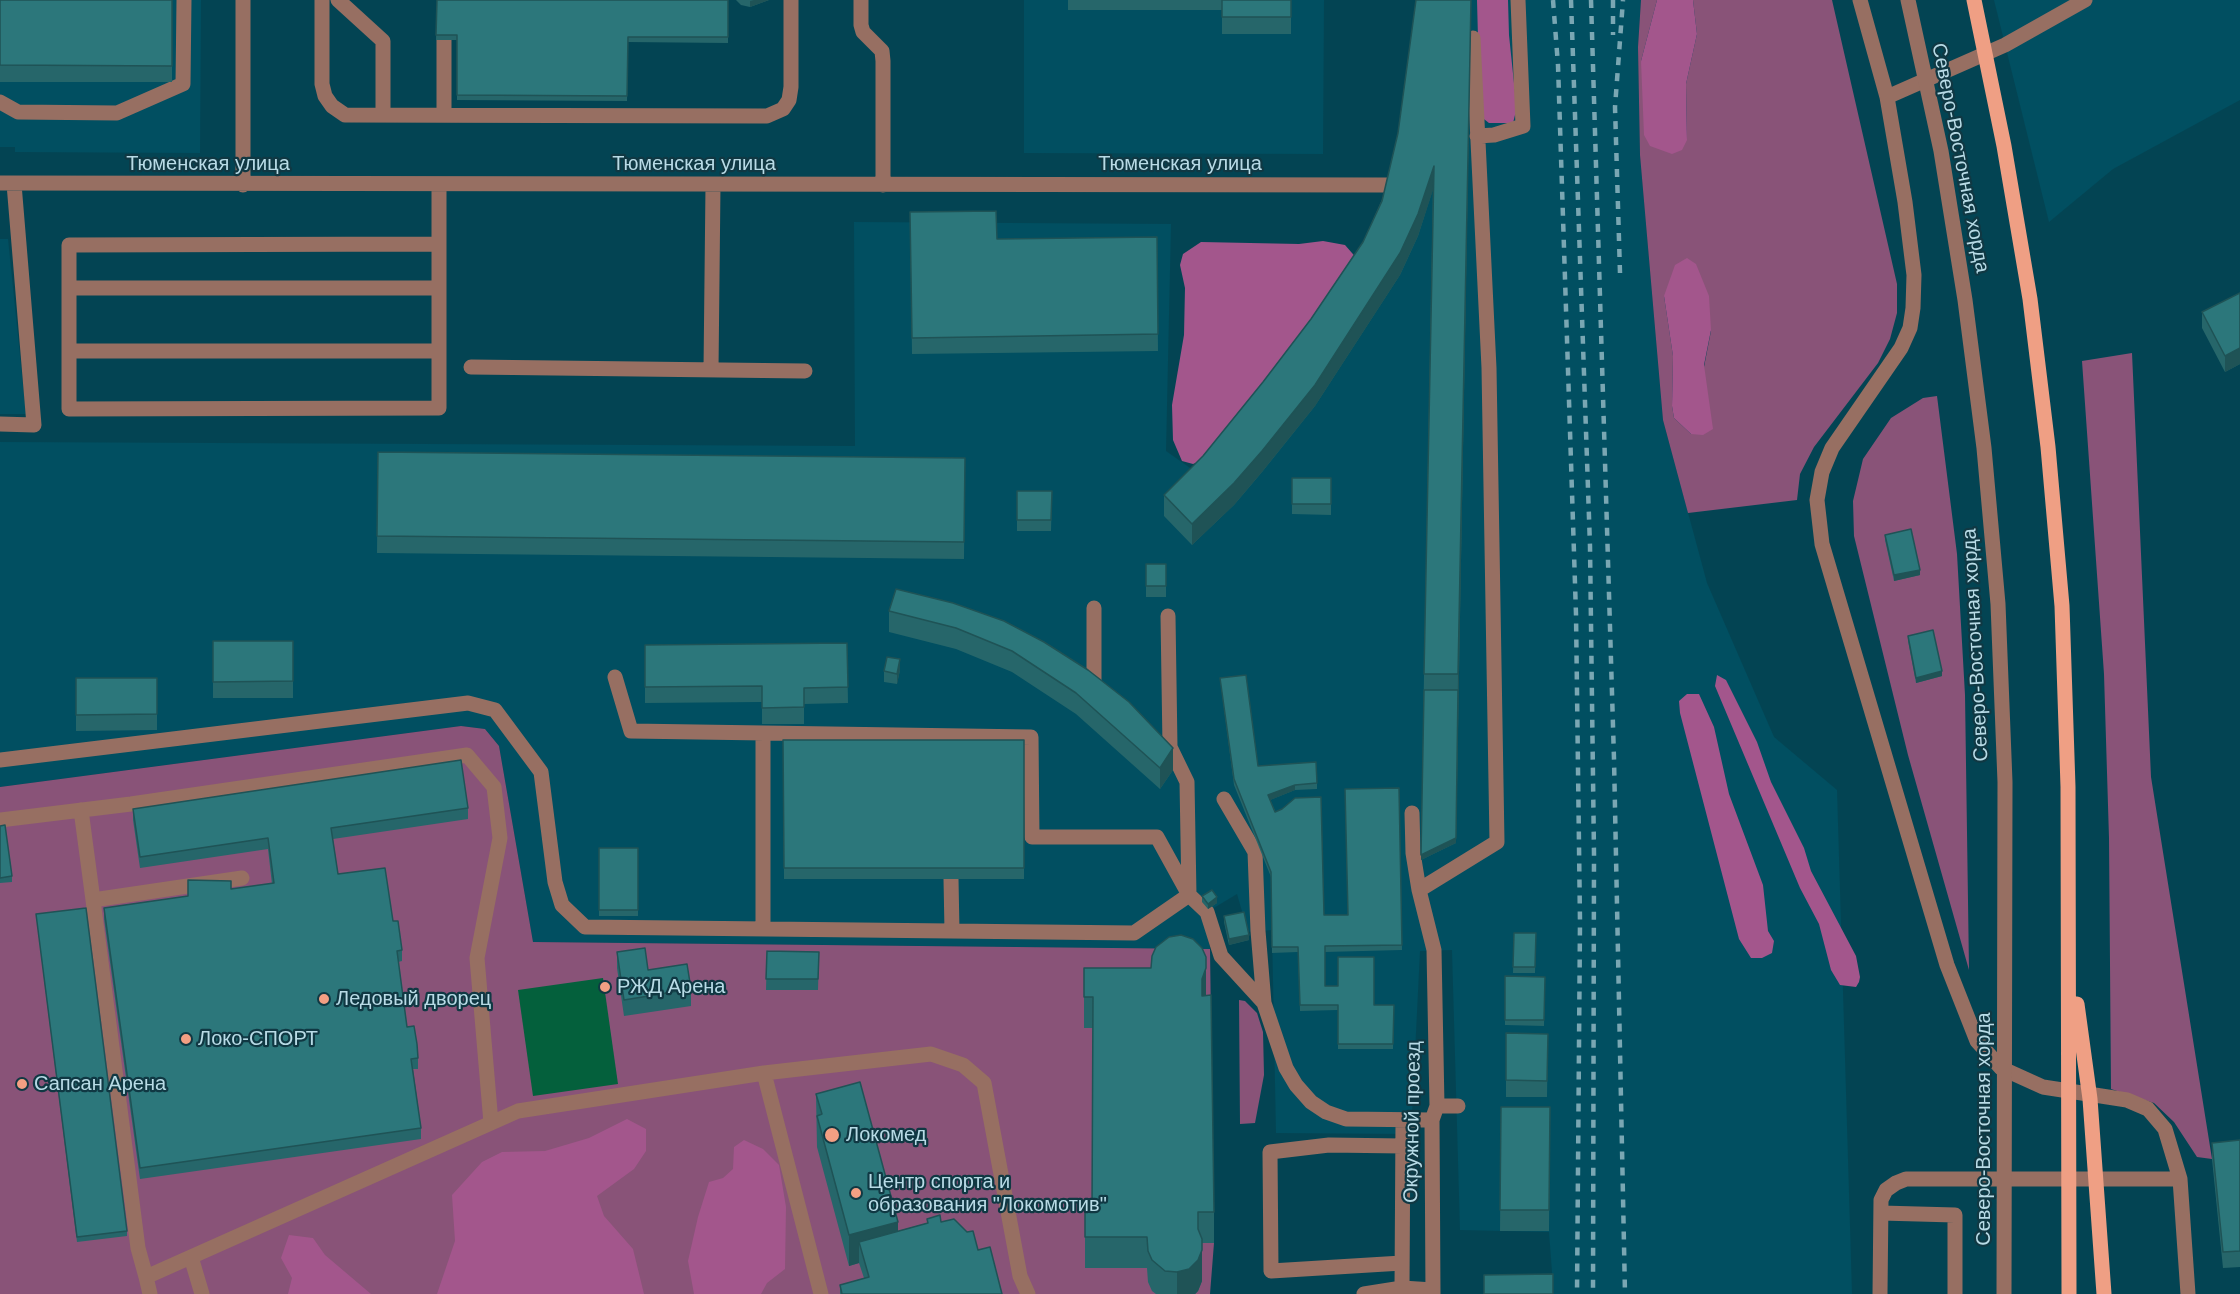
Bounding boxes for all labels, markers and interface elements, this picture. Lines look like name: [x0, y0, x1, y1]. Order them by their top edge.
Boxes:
street label: Северо-Восточная хорда: [1926, 41, 1994, 275]
street label: Тюменская улица: [126, 152, 290, 176]
street label: Тюменская улица: [612, 152, 776, 176]
street label: Тюменская улица: [1098, 152, 1262, 176]
street label: Северо-Восточная хорда: [1958, 528, 1994, 762]
place label: РЖД Арена: [617, 975, 725, 999]
marker: РЖД Арена: [598, 980, 612, 994]
place label: Ледовый дворец: [336, 987, 491, 1011]
marker: Ледовый дворец: [317, 992, 331, 1006]
street label: Северо-Восточная хорда: [1972, 1012, 1996, 1246]
place label: Локо-СПОРТ: [198, 1027, 318, 1051]
marker: Локо-СПОРТ: [179, 1032, 193, 1046]
street label: Окружной проезд: [1400, 1041, 1426, 1203]
place label: Сапсан Арена: [34, 1072, 166, 1096]
marker: Сапсан Арена: [15, 1077, 29, 1091]
place label: Локомед: [846, 1123, 926, 1147]
marker: Локомед: [823, 1126, 841, 1144]
place label: Центр спорта и образования "Локомотив": [868, 1170, 1107, 1217]
marker: Центр спорта и образования "Локомотив": [849, 1186, 863, 1200]

